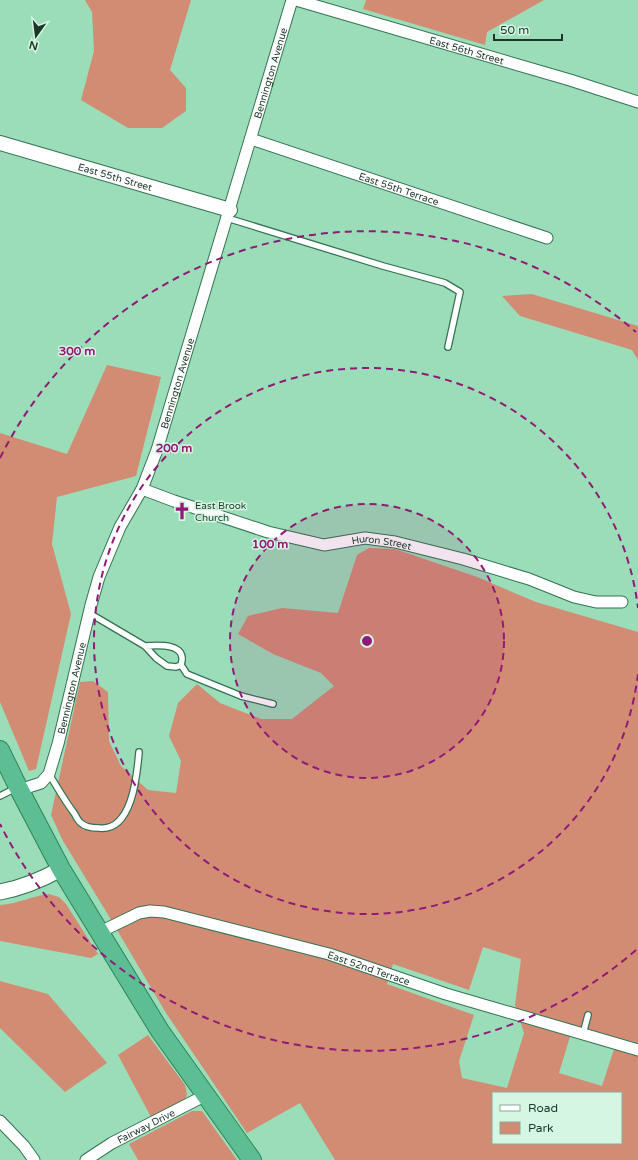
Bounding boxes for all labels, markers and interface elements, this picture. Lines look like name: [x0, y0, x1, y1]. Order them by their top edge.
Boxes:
north arrow: [16, 16, 56, 56]
scale bar: [494, 16, 562, 42]
text: 50 m: [500, 23, 529, 37]
street label: Bennington Avenue: [252, 26, 290, 120]
street label: East 56th Street: [428, 34, 505, 67]
text: N: [28, 38, 40, 53]
street label: East 55th Street: [76, 161, 154, 194]
street label: East 55th Terrace: [357, 170, 441, 208]
street label: Bennington Avenue: [159, 337, 197, 430]
text: 300 m: [59, 344, 95, 358]
text: 200 m: [156, 441, 192, 455]
place label: East Brook Church: [195, 500, 247, 524]
church icon: East Brook Church: [172, 501, 192, 521]
street label: Huron Street: [351, 533, 413, 553]
text: 100 m: [252, 537, 288, 551]
centre of rings: [360, 634, 374, 648]
street label: Bennington Avenue: [56, 641, 89, 735]
street label: East 52nd Terrace: [326, 949, 412, 988]
legend: [492, 1092, 622, 1144]
text: Road: [528, 1101, 558, 1115]
street label: Fairway Drive: [115, 1107, 177, 1146]
text: Park: [528, 1121, 554, 1135]

